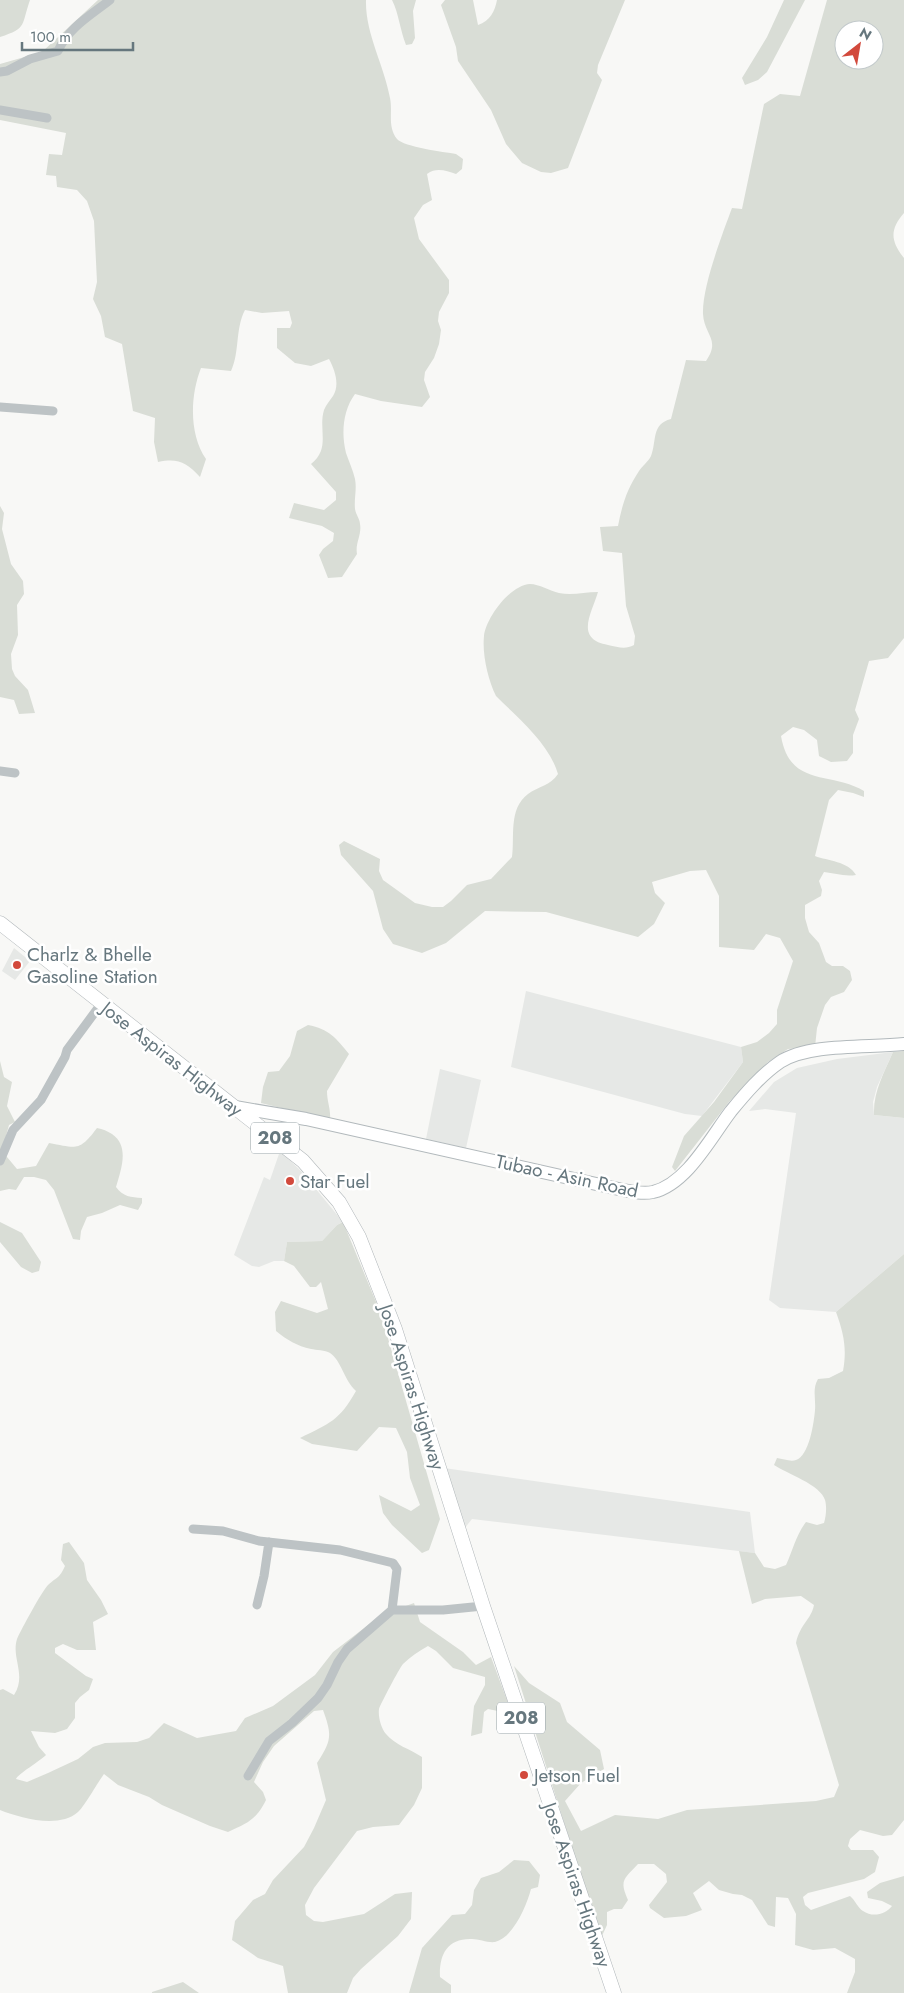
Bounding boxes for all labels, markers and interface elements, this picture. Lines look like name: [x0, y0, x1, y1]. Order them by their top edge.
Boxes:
scale bar: [22, 20, 134, 52]
north arrow: [834, 20, 884, 70]
text: N: [856, 22, 876, 45]
text: 100 m: [30, 26, 71, 48]
place label: Charlz & Bhelle Gasoline Station: [27, 941, 158, 990]
marker: Charlz & Bhelle Gasoline Station: [11, 959, 23, 971]
street label: Jose Aspiras Highway: [93, 993, 249, 1123]
road number: 208: [251, 1122, 299, 1154]
street label: Tubao - Asin Road: [493, 1148, 641, 1204]
place label: Star Fuel: [300, 1168, 370, 1195]
marker: Star Fuel: [284, 1175, 296, 1187]
street label: Jose Aspiras Highway: [372, 1298, 452, 1474]
road number: 208: [497, 1702, 545, 1734]
place label: Jetson Fuel: [531, 1762, 620, 1789]
marker: Jetson Fuel: [518, 1769, 530, 1781]
street label: Jose Aspiras Highway: [535, 1796, 618, 1972]

